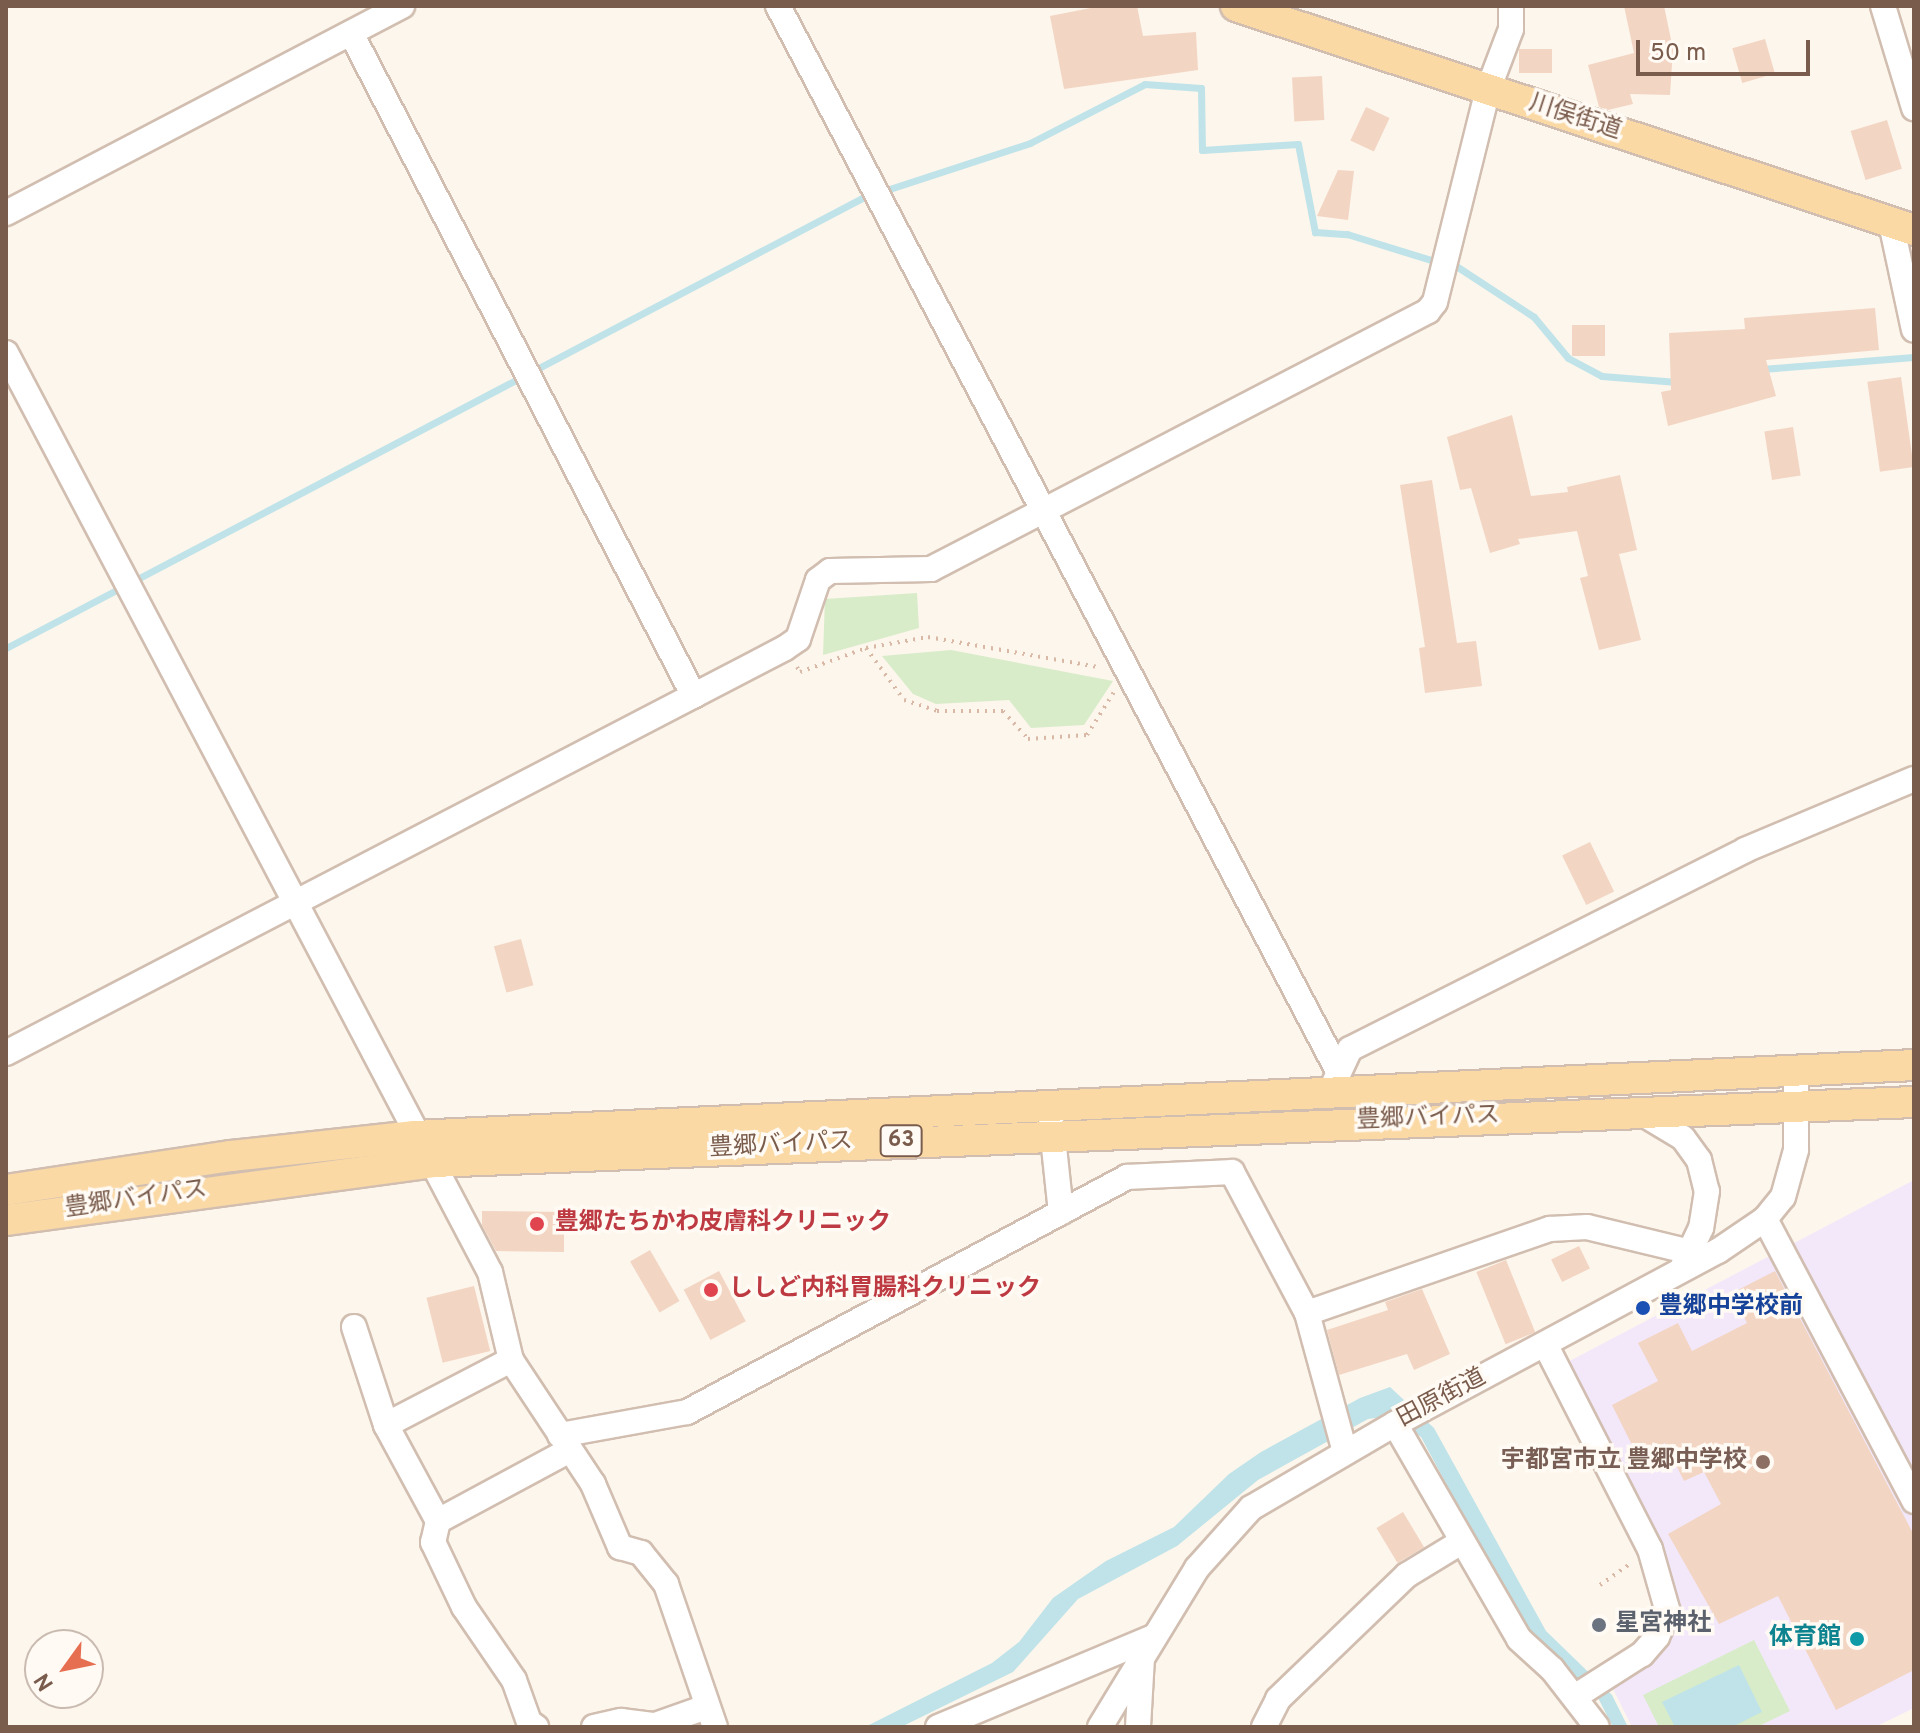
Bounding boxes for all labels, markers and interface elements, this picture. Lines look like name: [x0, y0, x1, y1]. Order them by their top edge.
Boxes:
scale bar: [1640, 24, 1814, 74]
text: 50 m: [1650, 39, 1706, 69]
street label: 川俣街道: [1525, 89, 1625, 147]
street label: 豊郷バイパス: [1356, 1102, 1500, 1136]
road number: 63: [879, 1123, 923, 1159]
street label: 豊郷バイパス: [708, 1128, 854, 1164]
street label: 豊郷バイパス: [63, 1176, 209, 1224]
place label: 豊郷たちかわ皮膚科クリニック: [555, 1210, 891, 1238]
marker: 豊郷たちかわ皮膚科クリニック: [526, 1213, 548, 1235]
place label: ししど内科胃腸科クリニック: [729, 1276, 1041, 1304]
marker: ししど内科胃腸科クリニック: [700, 1279, 722, 1301]
place label: 豊郷中学校前: [1659, 1294, 1803, 1322]
marker: 豊郷中学校前: [1634, 1299, 1652, 1317]
street label: 田原街道: [1393, 1364, 1491, 1434]
place label: 宇都宮市立 豊郷中学校: [1501, 1448, 1747, 1476]
marker: 宇都宮市立 豊郷中学校: [1754, 1453, 1772, 1471]
place label: 星宮神社: [1615, 1611, 1711, 1639]
marker: 星宮神社: [1590, 1616, 1608, 1634]
place label: 体育館: [1769, 1625, 1841, 1653]
north arrow: [24, 1629, 104, 1709]
marker: 体育館: [1848, 1630, 1866, 1648]
text: N: [30, 1667, 61, 1695]

